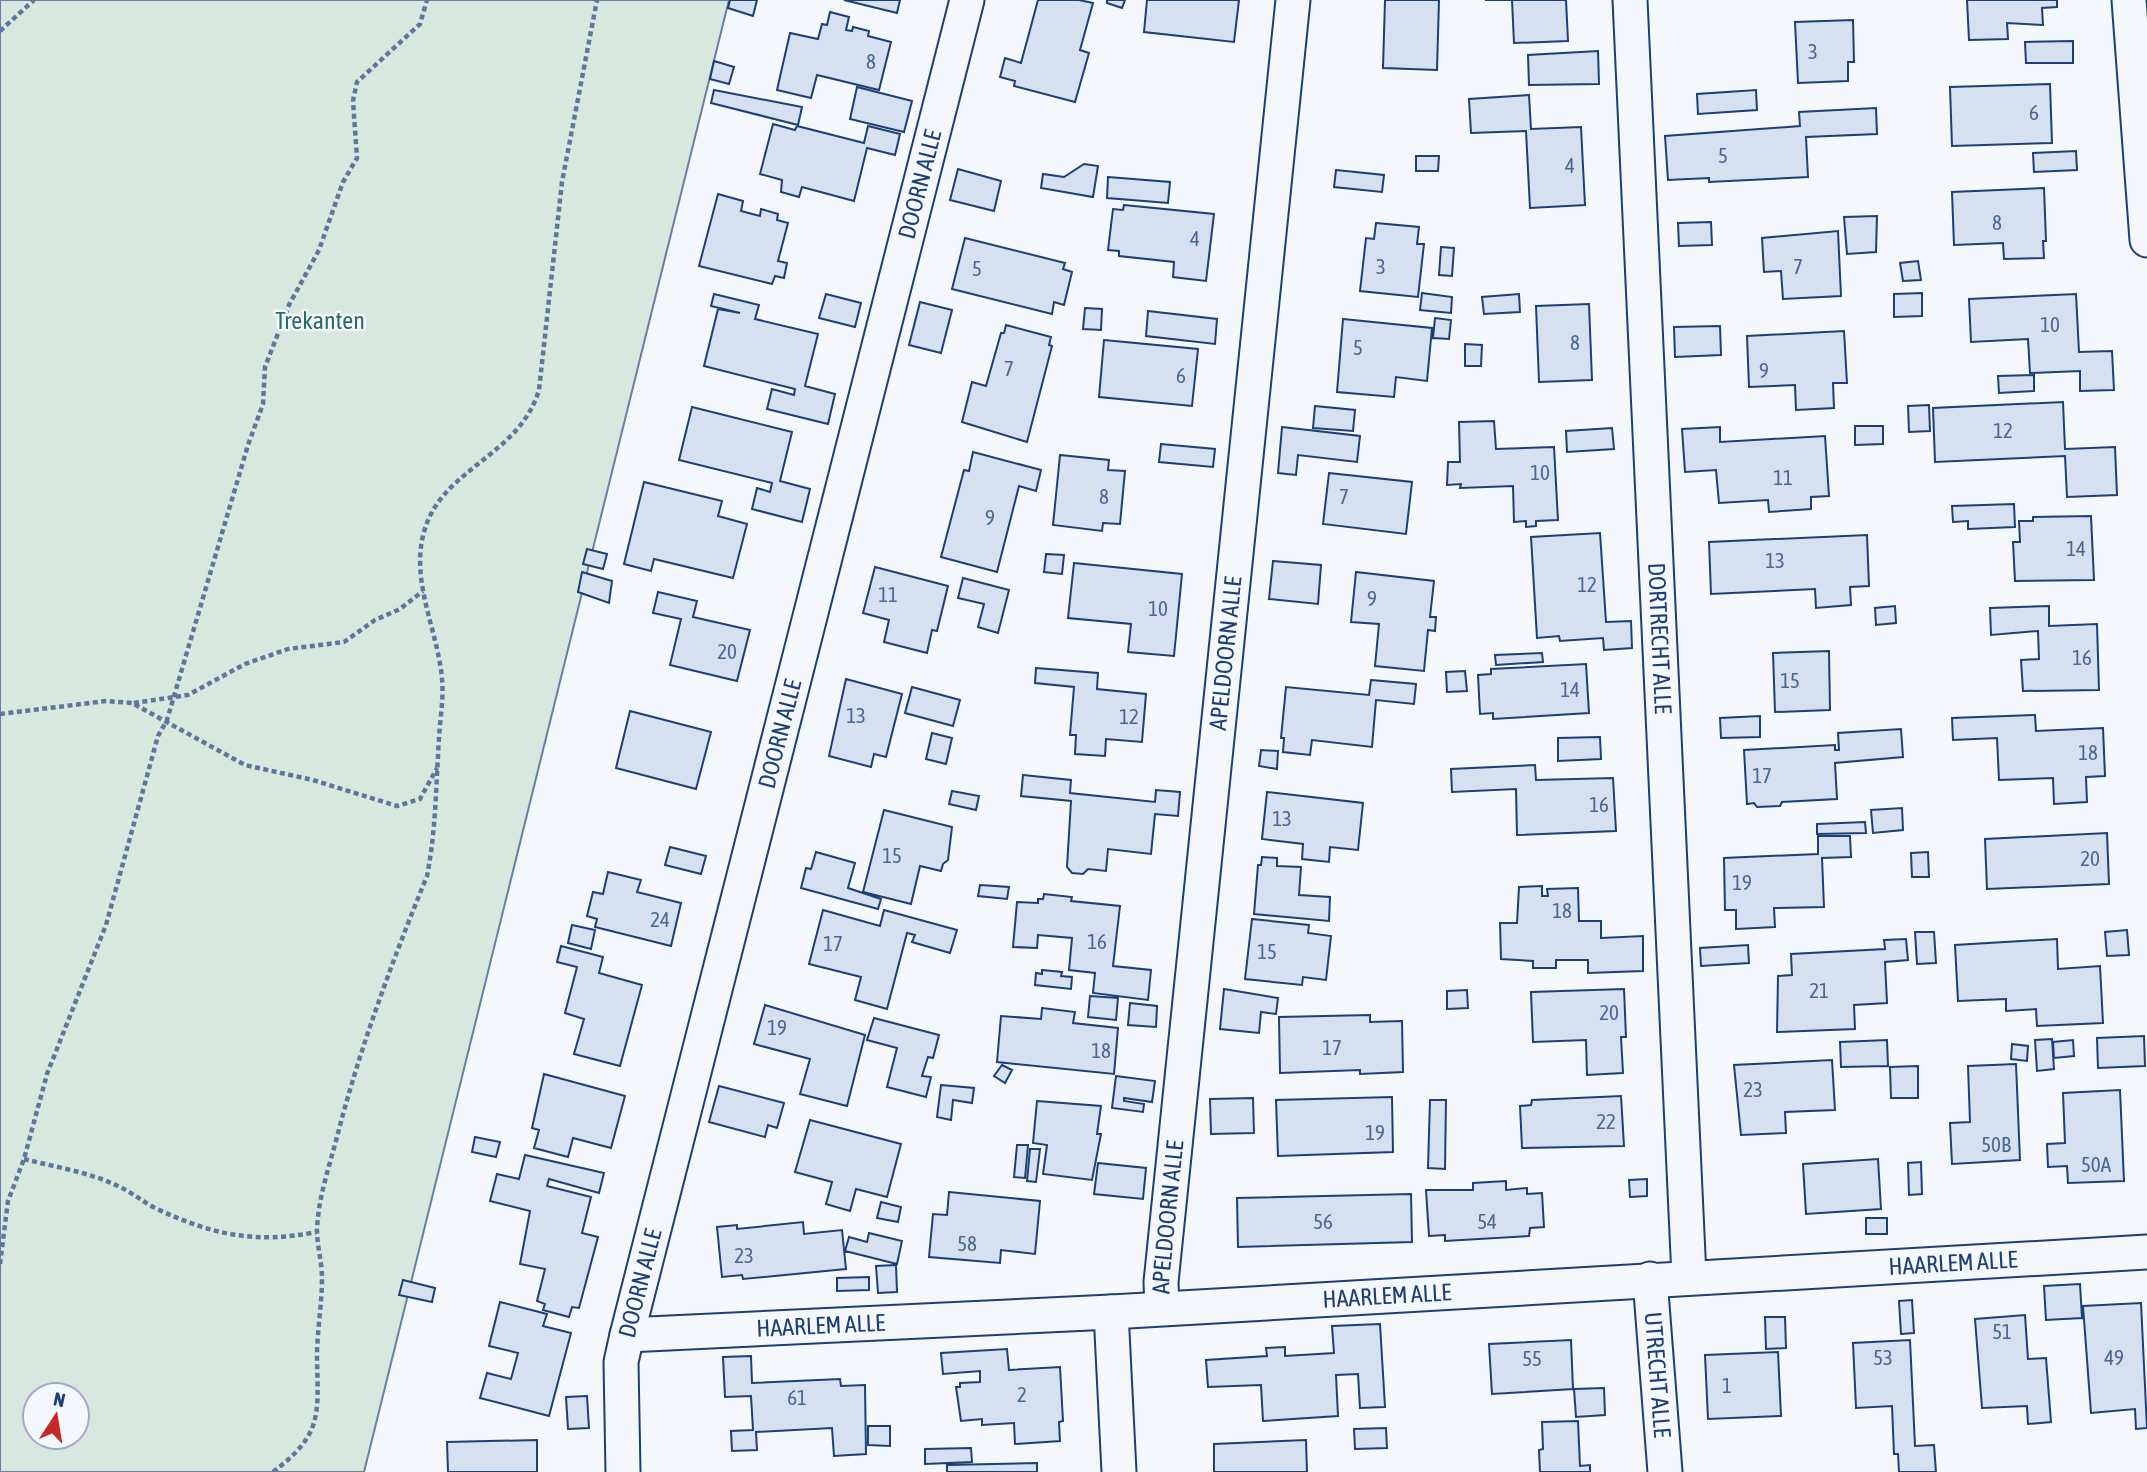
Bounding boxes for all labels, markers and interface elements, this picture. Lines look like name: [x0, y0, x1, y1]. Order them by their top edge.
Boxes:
house number: 3: [1808, 39, 1818, 63]
house number: 8: [866, 49, 876, 73]
house number: 6: [2029, 100, 2039, 124]
street label: DOORN ALLE: [893, 127, 946, 242]
house number: 5: [1718, 143, 1728, 167]
house number: 4: [1565, 153, 1575, 177]
house number: 8: [1992, 210, 2002, 234]
house number: 4: [1190, 226, 1200, 250]
house number: 3: [1376, 254, 1386, 278]
house number: 7: [1793, 254, 1803, 278]
house number: 5: [972, 256, 982, 280]
park label: Trekanten: [275, 307, 365, 334]
house number: 10: [2040, 312, 2060, 336]
house number: 8: [1570, 330, 1580, 354]
house number: 5: [1353, 335, 1363, 359]
house number: 7: [1004, 356, 1014, 380]
house number: 9: [1759, 358, 1769, 382]
house number: 6: [1176, 363, 1186, 387]
house number: 12: [1993, 418, 2013, 442]
house number: 10: [1530, 460, 1550, 484]
house number: 11: [1773, 465, 1793, 489]
house number: 8: [1099, 484, 1109, 508]
house number: 7: [1339, 484, 1349, 508]
house number: 9: [985, 505, 995, 529]
house number: 14: [2066, 536, 2086, 560]
house number: 13: [1765, 548, 1785, 572]
street label: DORTRECHT ALLE: [1643, 562, 1677, 715]
house number: 12: [1577, 572, 1597, 596]
street label: APELDOORN ALLE: [1204, 575, 1247, 732]
house number: 11: [878, 582, 898, 606]
house number: 9: [1367, 586, 1377, 610]
house number: 10: [1148, 596, 1168, 620]
house number: 20: [717, 639, 737, 663]
house number: 16: [2072, 645, 2092, 669]
house number: 15: [1780, 668, 1800, 692]
street label: DOORN ALLE: [753, 676, 806, 791]
house number: 14: [1560, 677, 1580, 701]
house number: 13: [846, 703, 866, 727]
house number: 12: [1119, 704, 1139, 728]
house number: 18: [2078, 740, 2098, 764]
house number: 17: [1752, 763, 1772, 787]
house number: 16: [1589, 792, 1609, 816]
house number: 13: [1272, 806, 1292, 830]
house number: 15: [882, 843, 902, 867]
house number: 20: [2080, 846, 2100, 870]
house number: 19: [1732, 870, 1752, 894]
house number: 18: [1552, 898, 1572, 922]
house number: 24: [650, 907, 670, 931]
house number: 16: [1087, 929, 1107, 953]
house number: 17: [823, 931, 843, 955]
house number: 15: [1257, 939, 1277, 963]
house number: 21: [1809, 978, 1829, 1002]
house number: 20: [1599, 1000, 1619, 1024]
house number: 19: [767, 1015, 787, 1039]
house number: 17: [1322, 1035, 1342, 1059]
house number: 18: [1091, 1038, 1111, 1062]
house number: 23: [1743, 1077, 1763, 1101]
house number: 22: [1596, 1109, 1616, 1133]
house number: 19: [1365, 1120, 1385, 1144]
house number: 50B: [1981, 1132, 2011, 1156]
street label: APELDOORN ALLE: [1147, 1139, 1189, 1295]
house number: 50A: [2081, 1152, 2112, 1176]
house number: 56: [1313, 1209, 1333, 1233]
house number: 54: [1477, 1209, 1497, 1233]
street label: DOORN ALLE: [613, 1226, 667, 1341]
house number: 58: [957, 1231, 977, 1255]
house number: 23: [734, 1243, 754, 1267]
street label: HAARLEM ALLE: [1888, 1246, 2018, 1280]
street label: HAARLEM ALLE: [1322, 1278, 1452, 1313]
street label: HAARLEM ALLE: [756, 1309, 886, 1342]
street label: UTRECHT ALLE: [1640, 1311, 1676, 1439]
house number: 51: [1992, 1319, 2012, 1343]
house number: 53: [1873, 1345, 1893, 1369]
house number: 49: [2104, 1345, 2124, 1369]
house number: 55: [1522, 1346, 1542, 1370]
house number: 1: [1722, 1373, 1732, 1397]
north arrow: [21, 1381, 91, 1451]
house number: 2: [1017, 1382, 1027, 1406]
house number: 61: [787, 1385, 807, 1409]
text: N: [52, 1387, 67, 1411]

